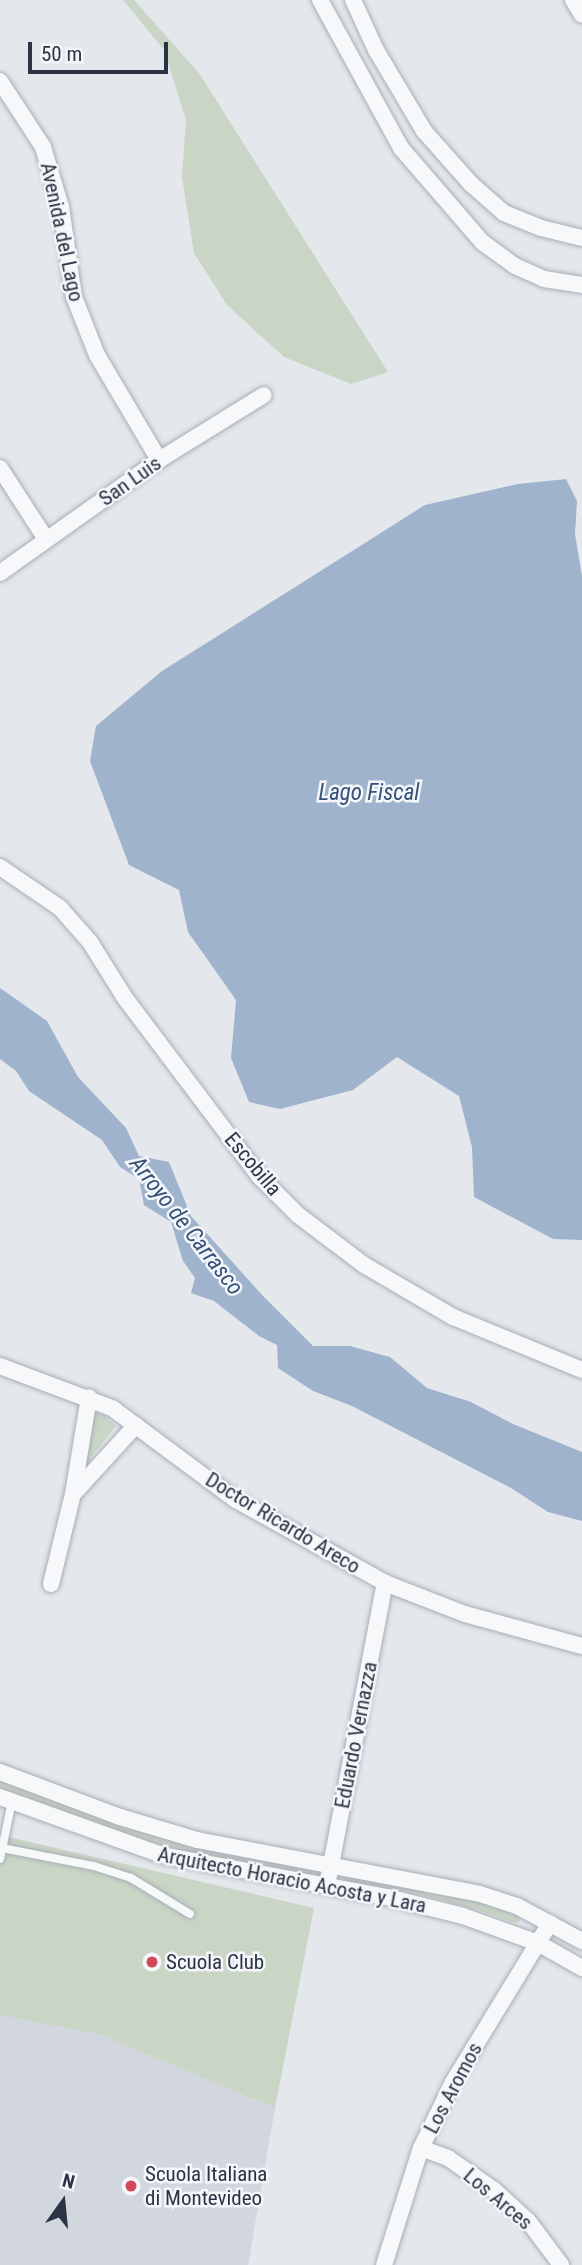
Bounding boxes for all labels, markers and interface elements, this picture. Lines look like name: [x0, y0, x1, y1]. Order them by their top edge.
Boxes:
scale bar: [32, 28, 172, 72]
text: 50 m: [41, 42, 82, 66]
street label: Avenida del Lago: [35, 160, 89, 304]
street label: San Luis: [94, 451, 166, 511]
water label: Lago Fiscal: [319, 779, 419, 807]
street label: Escobilla: [219, 1127, 287, 1201]
water label: Arroyo de Carrasco: [123, 1151, 249, 1301]
street label: Doctor Ricardo Areco: [201, 1467, 365, 1579]
street label: Eduardo Vernazza: [329, 1659, 383, 1811]
street label: Arquitecto Horacio Acosta y Lara: [156, 1842, 428, 1918]
place label: Scuola Club: [166, 1949, 264, 1975]
marker: Scuola Club: [144, 1954, 160, 1970]
street label: Los Aromos: [418, 2038, 488, 2138]
place label: Scuola Italiana di Montevideo: [145, 2161, 267, 2211]
street label: Los Arces: [458, 2163, 538, 2235]
north arrow: [28, 2167, 98, 2237]
text: N: [60, 2169, 77, 2194]
marker: Scuola Italiana di Montevideo: [123, 2178, 139, 2194]

